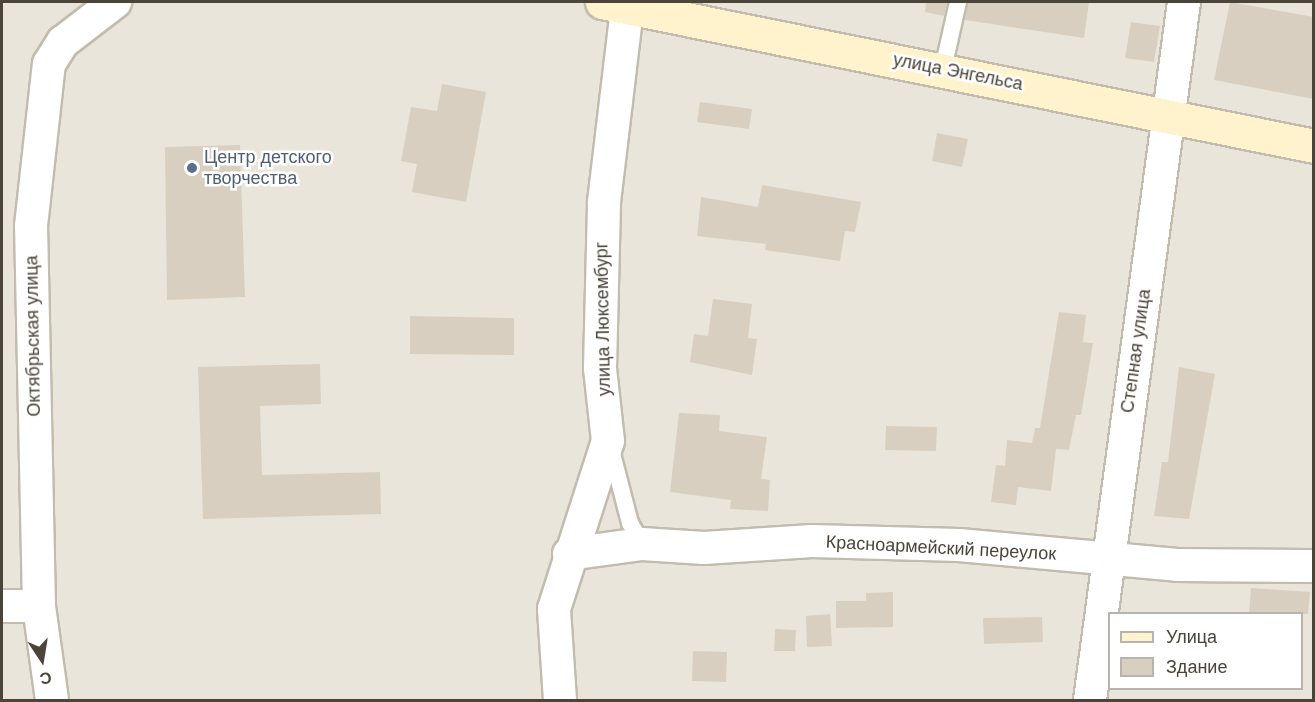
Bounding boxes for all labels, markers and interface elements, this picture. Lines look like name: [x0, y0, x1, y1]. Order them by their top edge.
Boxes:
street label: улица Энгельса: [891, 49, 1025, 95]
place label: Центр детского творчества: [204, 147, 332, 190]
marker: Центр детского творчества: [185, 161, 199, 175]
street label: улица Люксембург: [591, 242, 615, 396]
street label: Октябрьская улица: [21, 255, 45, 417]
street label: Степная улица: [1117, 288, 1155, 414]
street label: Красноармейский переулок: [825, 531, 1057, 565]
legend: [1108, 612, 1303, 690]
text: Улица: [1166, 627, 1217, 647]
north arrow: [12, 630, 72, 690]
text: Здание: [1166, 657, 1227, 677]
text: С: [38, 669, 53, 688]

